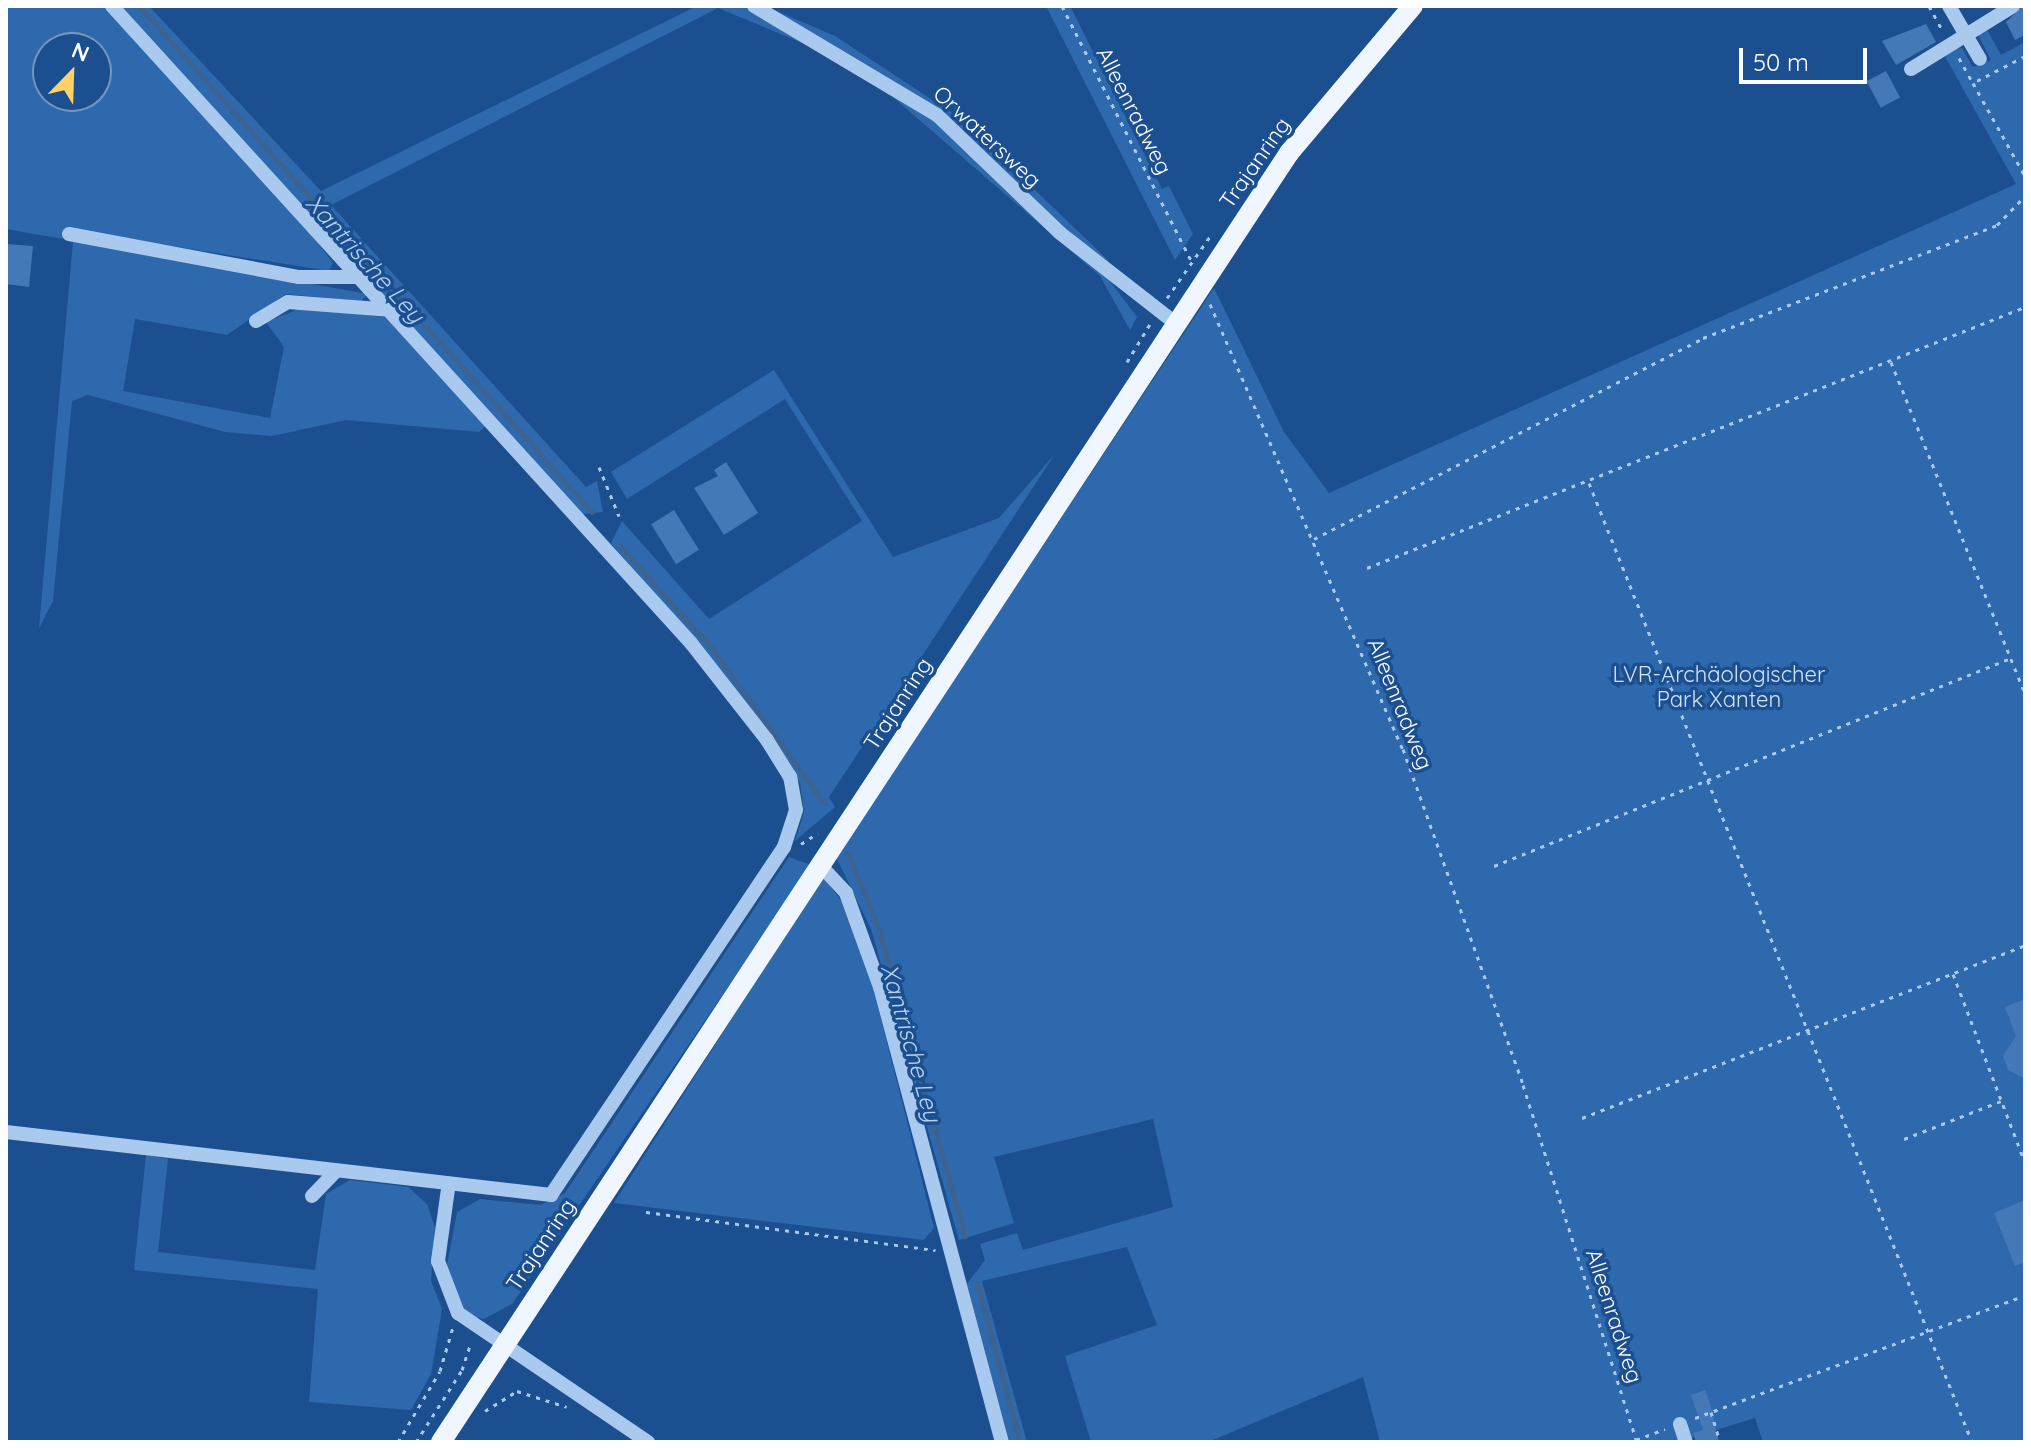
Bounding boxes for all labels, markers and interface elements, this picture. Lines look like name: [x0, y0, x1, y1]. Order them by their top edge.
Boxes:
north arrow: [32, 32, 112, 112]
scale bar: [1743, 32, 1871, 82]
text: N: [68, 36, 94, 68]
street label: Alleenradweg: [1091, 43, 1177, 179]
text: 50 m: [1753, 47, 1809, 77]
street label: Orwatersweg: [928, 80, 1046, 194]
street label: Trajanring: [1214, 112, 1296, 214]
water label: Xantrische Ley: [300, 189, 430, 329]
street label: Alleenradweg: [1362, 635, 1438, 773]
street label: Trajanring: [858, 653, 938, 755]
park label: LVR-Archäologischer Park Xanten: [1613, 661, 1825, 712]
water label: Xantrische Ley: [875, 961, 947, 1125]
street label: Trajanring: [501, 1194, 581, 1296]
street label: Alleenradweg: [1580, 1246, 1648, 1386]

